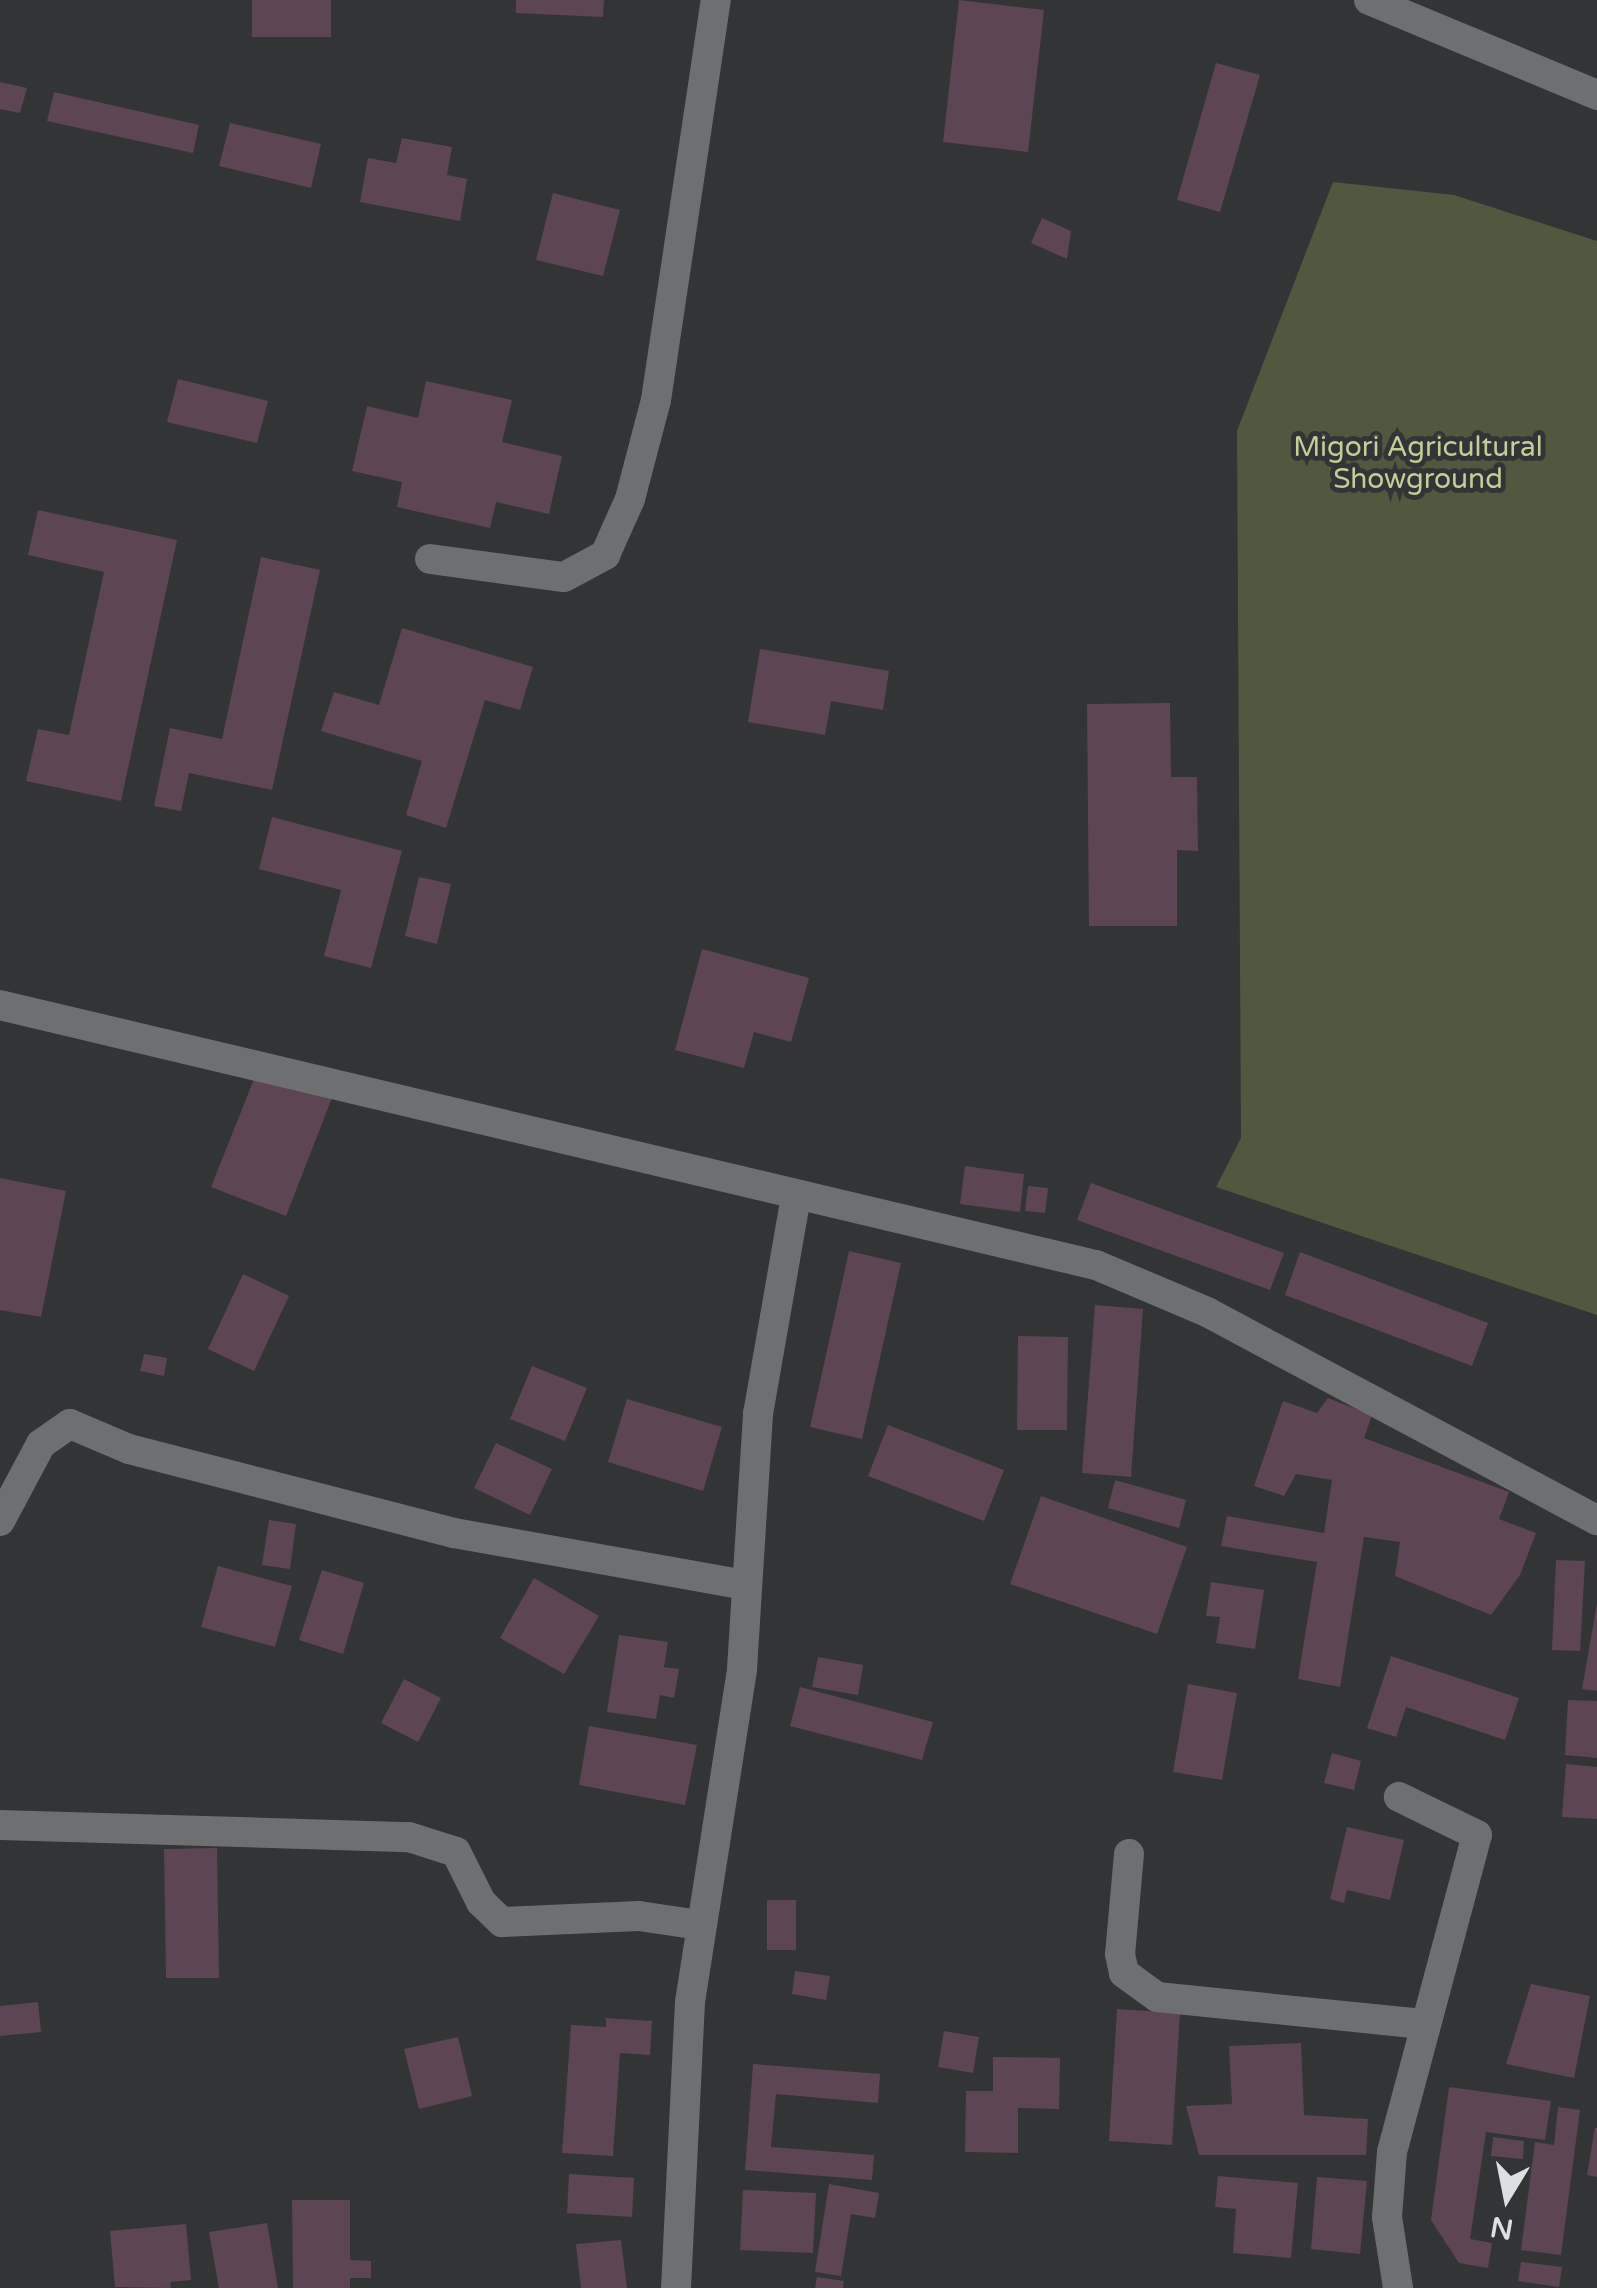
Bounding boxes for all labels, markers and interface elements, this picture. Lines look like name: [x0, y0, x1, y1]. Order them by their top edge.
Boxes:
park label: Migori Agricultural Showground: [1293, 430, 1543, 496]
north arrow: [1457, 2148, 1557, 2248]
text: N: [1488, 2209, 1516, 2246]

